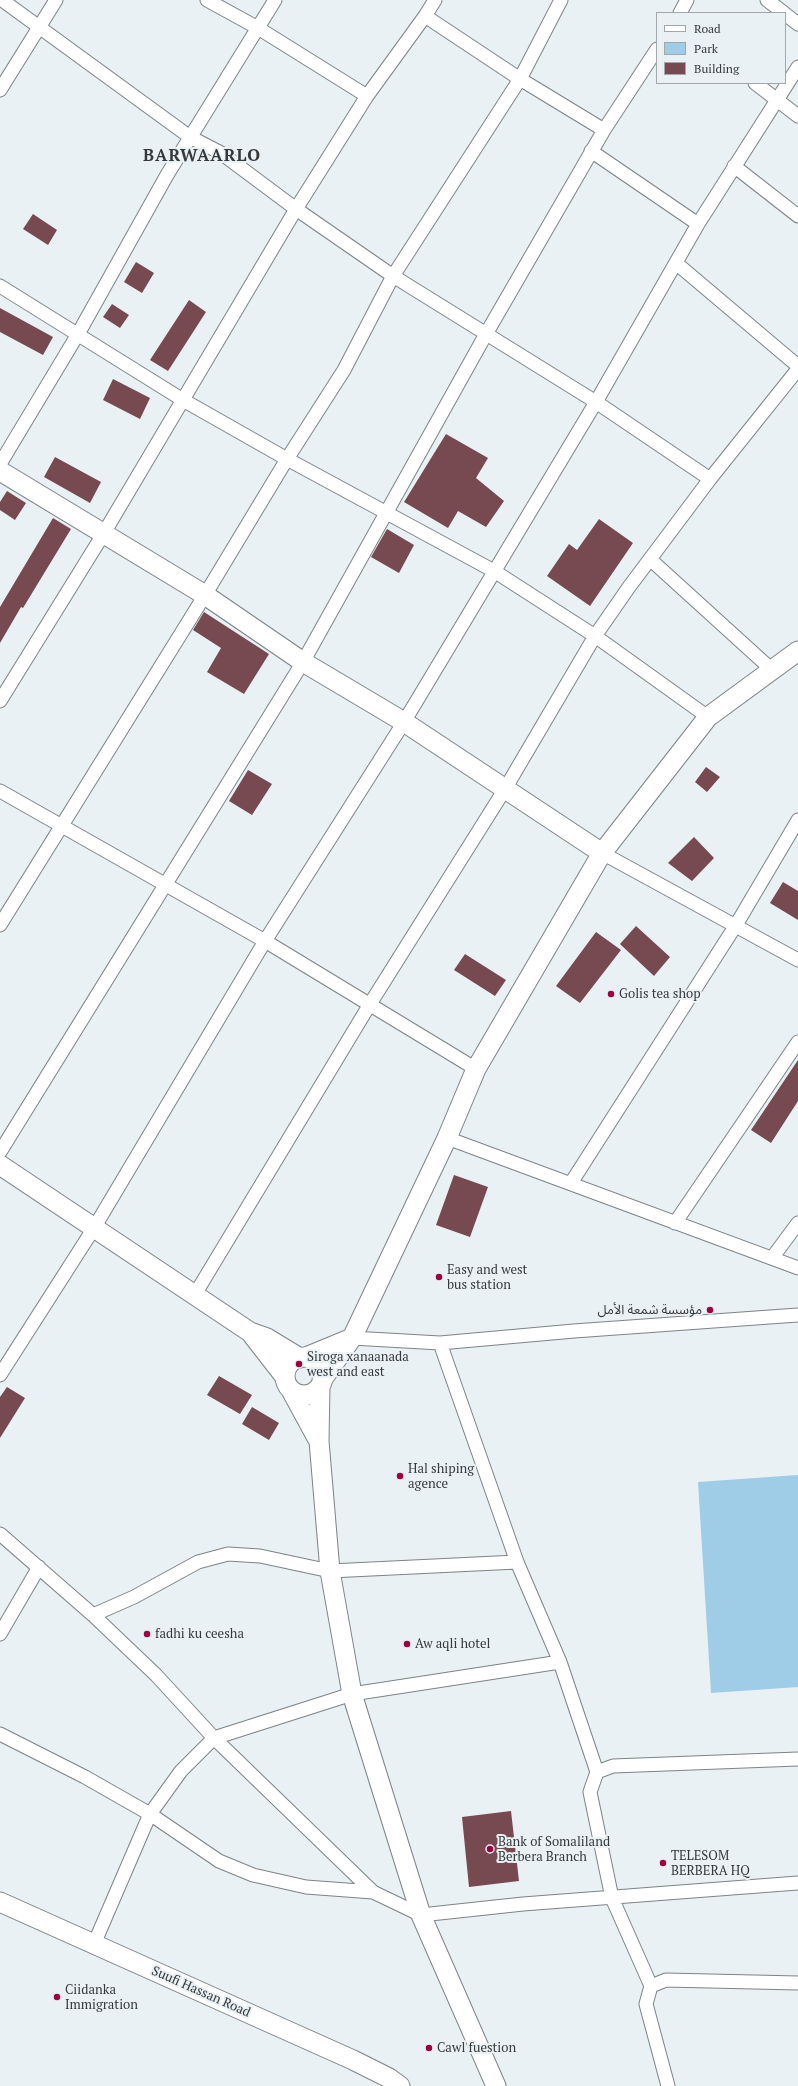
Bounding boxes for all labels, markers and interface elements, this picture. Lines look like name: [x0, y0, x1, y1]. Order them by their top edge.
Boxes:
legend: [656, 12, 786, 84]
text: Road: [694, 21, 721, 36]
text: Park: [694, 41, 718, 56]
text: Building: [694, 61, 739, 76]
district label: BARWAARLO: [143, 146, 261, 166]
place label: Golis tea shop: [619, 986, 701, 1002]
marker: Golis tea shop: [606, 989, 616, 999]
place label: Easy and west bus station: [447, 1262, 527, 1293]
marker: Easy and west bus station: [434, 1272, 444, 1282]
place label: مؤسسة شمعة الأمل: [597, 1302, 702, 1318]
marker: مؤسسة شمعة الأمل: [705, 1305, 715, 1315]
place label: Siroga xanaanada west and east: [307, 1349, 409, 1380]
marker: Siroga xanaanada west and east: [294, 1359, 304, 1369]
place label: Hal shiping agence: [408, 1461, 474, 1492]
marker: Hal shiping agence: [395, 1471, 405, 1481]
place label: fadhi ku ceesha: [155, 1626, 244, 1642]
marker: fadhi ku ceesha: [142, 1629, 152, 1639]
place label: Aw aqli hotel: [415, 1636, 490, 1652]
marker: Aw aqli hotel: [402, 1639, 412, 1649]
place label: Bank of Somaliland Berbera Branch: [498, 1834, 610, 1865]
marker: Bank of Somaliland Berbera Branch: [485, 1844, 495, 1854]
place label: TELESOM BERBERA HQ: [671, 1848, 750, 1879]
marker: TELESOM BERBERA HQ: [658, 1858, 668, 1868]
street label: Suufi Hassan Road: [149, 1963, 253, 2021]
place label: Ciidanka Immigration: [65, 1982, 138, 2013]
marker: Ciidanka Immigration: [52, 1992, 62, 2002]
place label: Cawl fuestion: [437, 2040, 516, 2056]
marker: Cawl fuestion: [424, 2043, 434, 2053]

